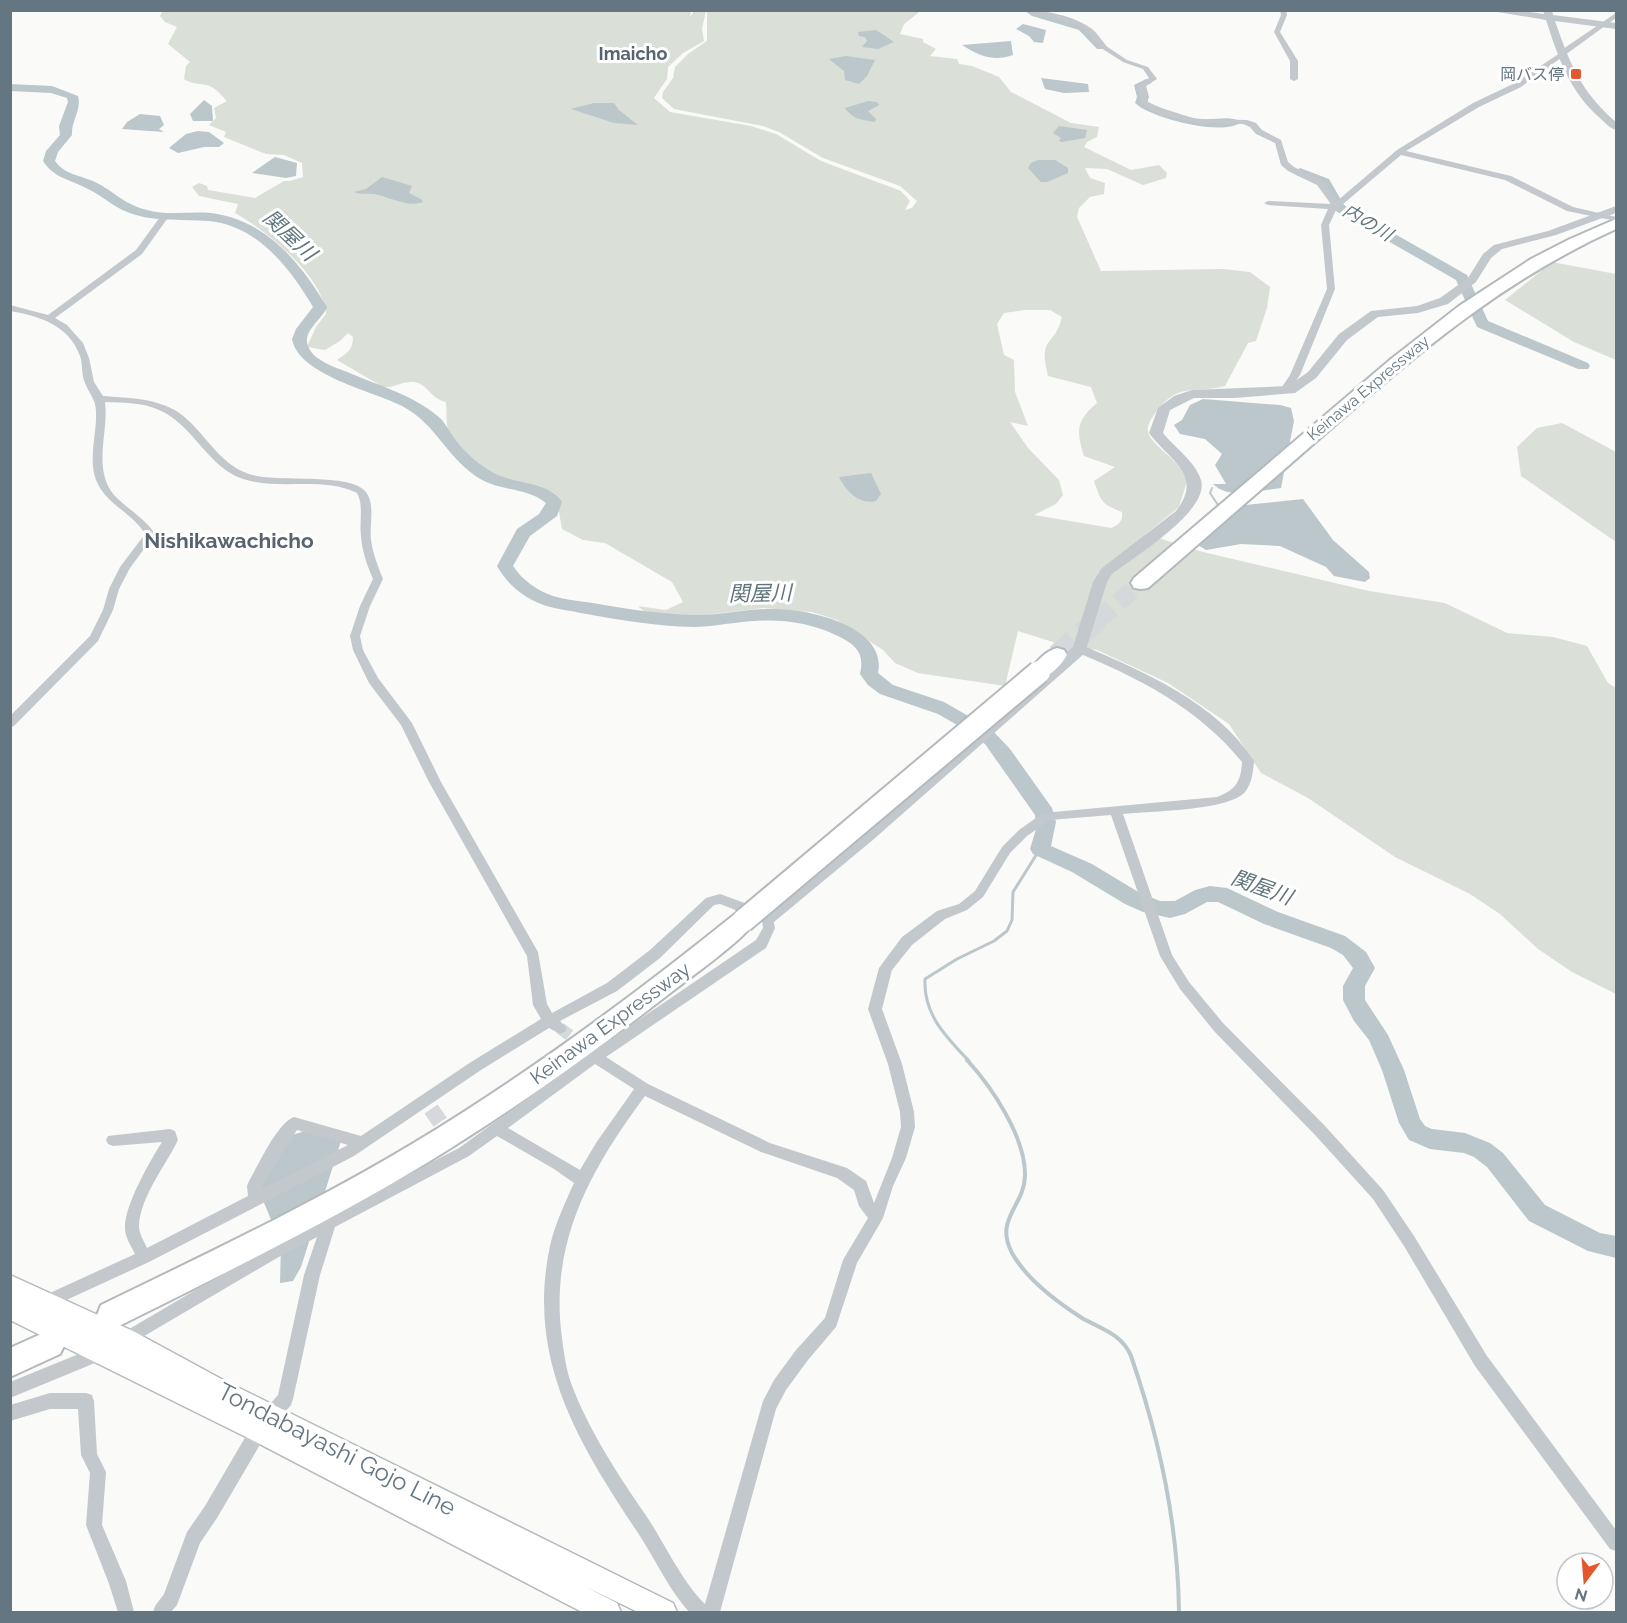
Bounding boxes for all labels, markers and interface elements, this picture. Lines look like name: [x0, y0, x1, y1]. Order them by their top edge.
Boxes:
district label: Imaicho: [599, 43, 667, 64]
place label: 岡バス停: [1500, 65, 1564, 84]
marker: 岡バス停: [1569, 67, 1583, 81]
water label: 内の川: [1339, 199, 1398, 246]
water label: 関屋川: [258, 204, 323, 267]
street label: Keinawa Expressway: [1303, 331, 1433, 445]
district label: Nishikawachicho: [144, 528, 314, 553]
water label: 関屋川: [728, 580, 794, 606]
water label: 関屋川: [1228, 864, 1298, 910]
street label: Keinawa Expressway: [525, 957, 695, 1089]
street label: Tondabayashi Gojo Line: [213, 1376, 461, 1522]
north arrow: [1555, 1551, 1615, 1611]
text: N: [1573, 1584, 1589, 1606]

